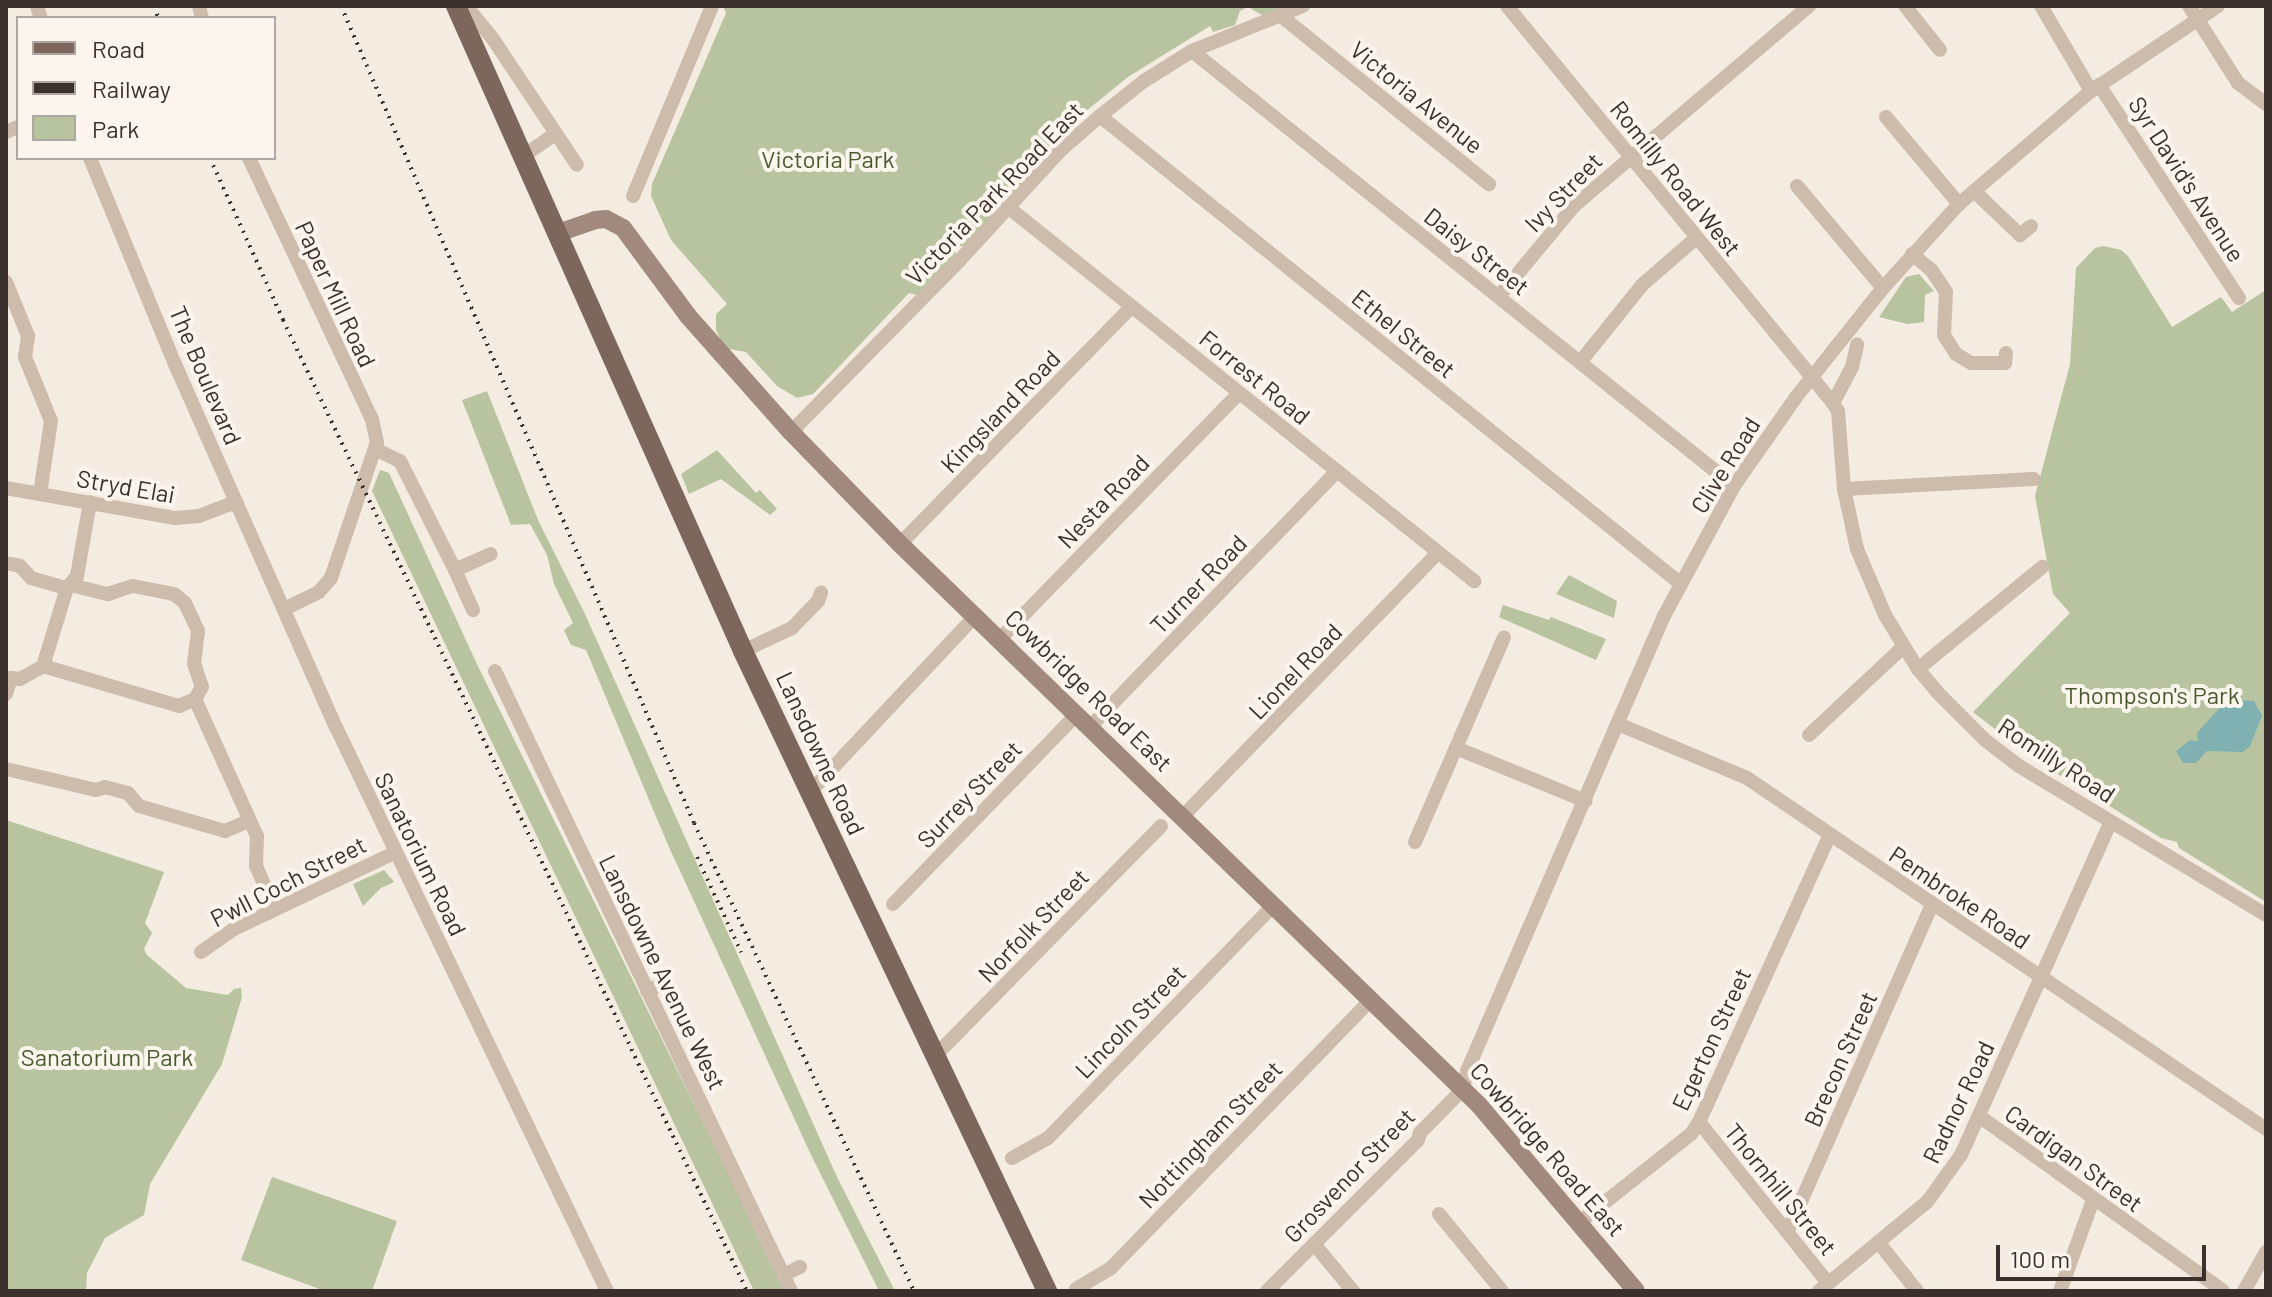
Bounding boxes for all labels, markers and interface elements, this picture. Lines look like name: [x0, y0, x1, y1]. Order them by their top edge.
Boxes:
legend: [16, 16, 276, 160]
text: Road: [92, 34, 145, 63]
street label: Victoria Avenue: [1345, 35, 1489, 159]
text: Railway: [92, 74, 171, 103]
street label: Syr David's Avenue: [2123, 91, 2251, 267]
street label: Romilly Road West: [1605, 95, 1747, 261]
street label: Victoria Park Road East: [899, 96, 1089, 290]
text: Park: [92, 114, 139, 143]
park label: Victoria Park: [761, 145, 895, 173]
street label: Ivy Street: [1518, 146, 1608, 238]
street label: Daisy Street: [1419, 201, 1535, 301]
street label: Paper Mill Road: [290, 216, 382, 372]
street label: Ethel Street: [1346, 283, 1462, 383]
street label: The Boulevard: [164, 301, 248, 449]
street label: Forrest Road: [1194, 324, 1316, 430]
street label: Kingsland Road: [934, 344, 1066, 478]
street label: Clive Road: [1684, 412, 1766, 518]
street label: Nesta Road: [1051, 448, 1155, 554]
street label: Stryd Elai: [75, 463, 177, 509]
street label: Turner Road: [1144, 529, 1252, 639]
street label: Cowbridge Road East: [1000, 603, 1178, 777]
street label: Lionel Road: [1242, 617, 1348, 725]
street label: Lansdowne Road: [771, 667, 871, 839]
park label: Thompson's Park: [2064, 681, 2240, 709]
street label: Romilly Road: [1993, 712, 2121, 808]
street label: Surrey Street: [911, 734, 1027, 854]
street label: Sanatorium Road: [369, 768, 473, 940]
street label: Pwll Coch Street: [205, 829, 371, 933]
street label: Pembroke Road: [1884, 839, 2036, 955]
street label: Lansdowne Avenue West: [594, 850, 732, 1094]
street label: Norfolk Street: [972, 862, 1094, 988]
street label: Lincoln Street: [1069, 958, 1191, 1084]
street label: Egerton Street: [1665, 963, 1757, 1115]
street label: Brecon Street: [1797, 987, 1883, 1131]
street label: Radnor Road: [1916, 1036, 2000, 1168]
park label: Sanatorium Park: [21, 1043, 193, 1071]
street label: Nottingham Street: [1132, 1054, 1288, 1214]
street label: Cowbridge Road East: [1465, 1056, 1631, 1242]
street label: Cardigan Street: [2000, 1098, 2148, 1218]
street label: Grosvenor Street: [1278, 1102, 1420, 1248]
street label: Thornhill Street: [1719, 1117, 1843, 1261]
scale bar: [2000, 1229, 2210, 1279]
text: 100 m: [2010, 1244, 2070, 1273]

